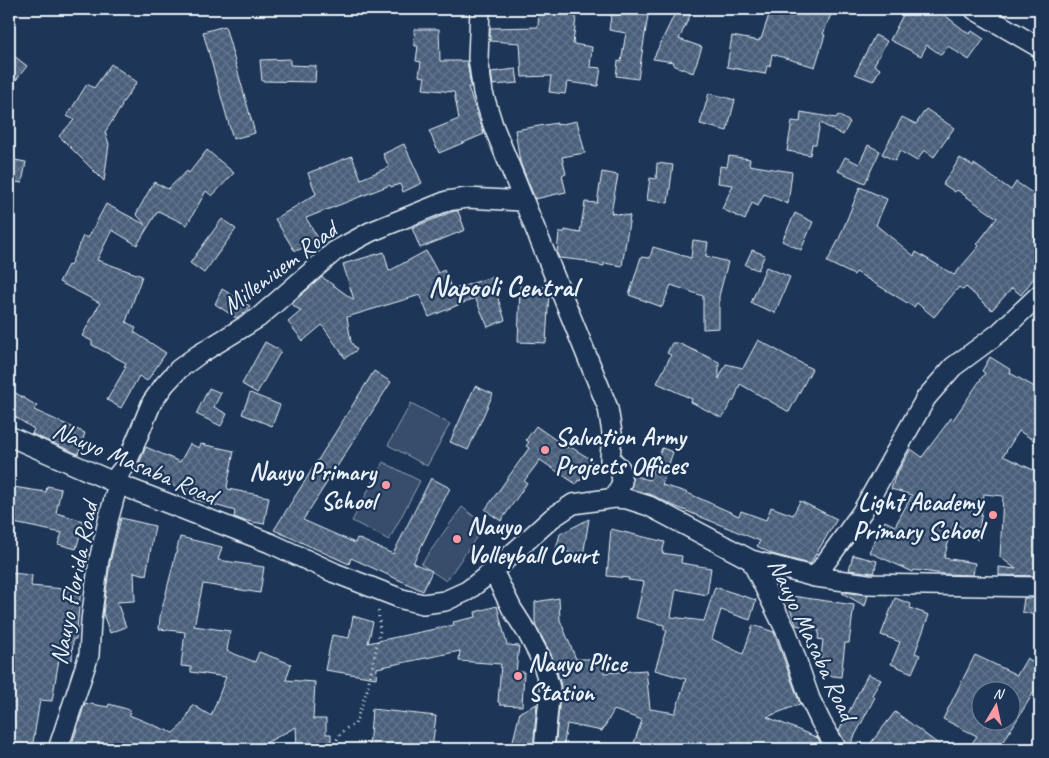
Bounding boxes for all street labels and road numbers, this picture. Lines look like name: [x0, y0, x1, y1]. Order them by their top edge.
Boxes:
street label: Milleniuem Road: [216, 212, 347, 321]
street label: Nauyo Masaba Road: [48, 414, 225, 513]
street label: Nauyo Florida Road: [43, 495, 106, 667]
street label: Nauyo Masaba Road: [761, 553, 865, 729]

